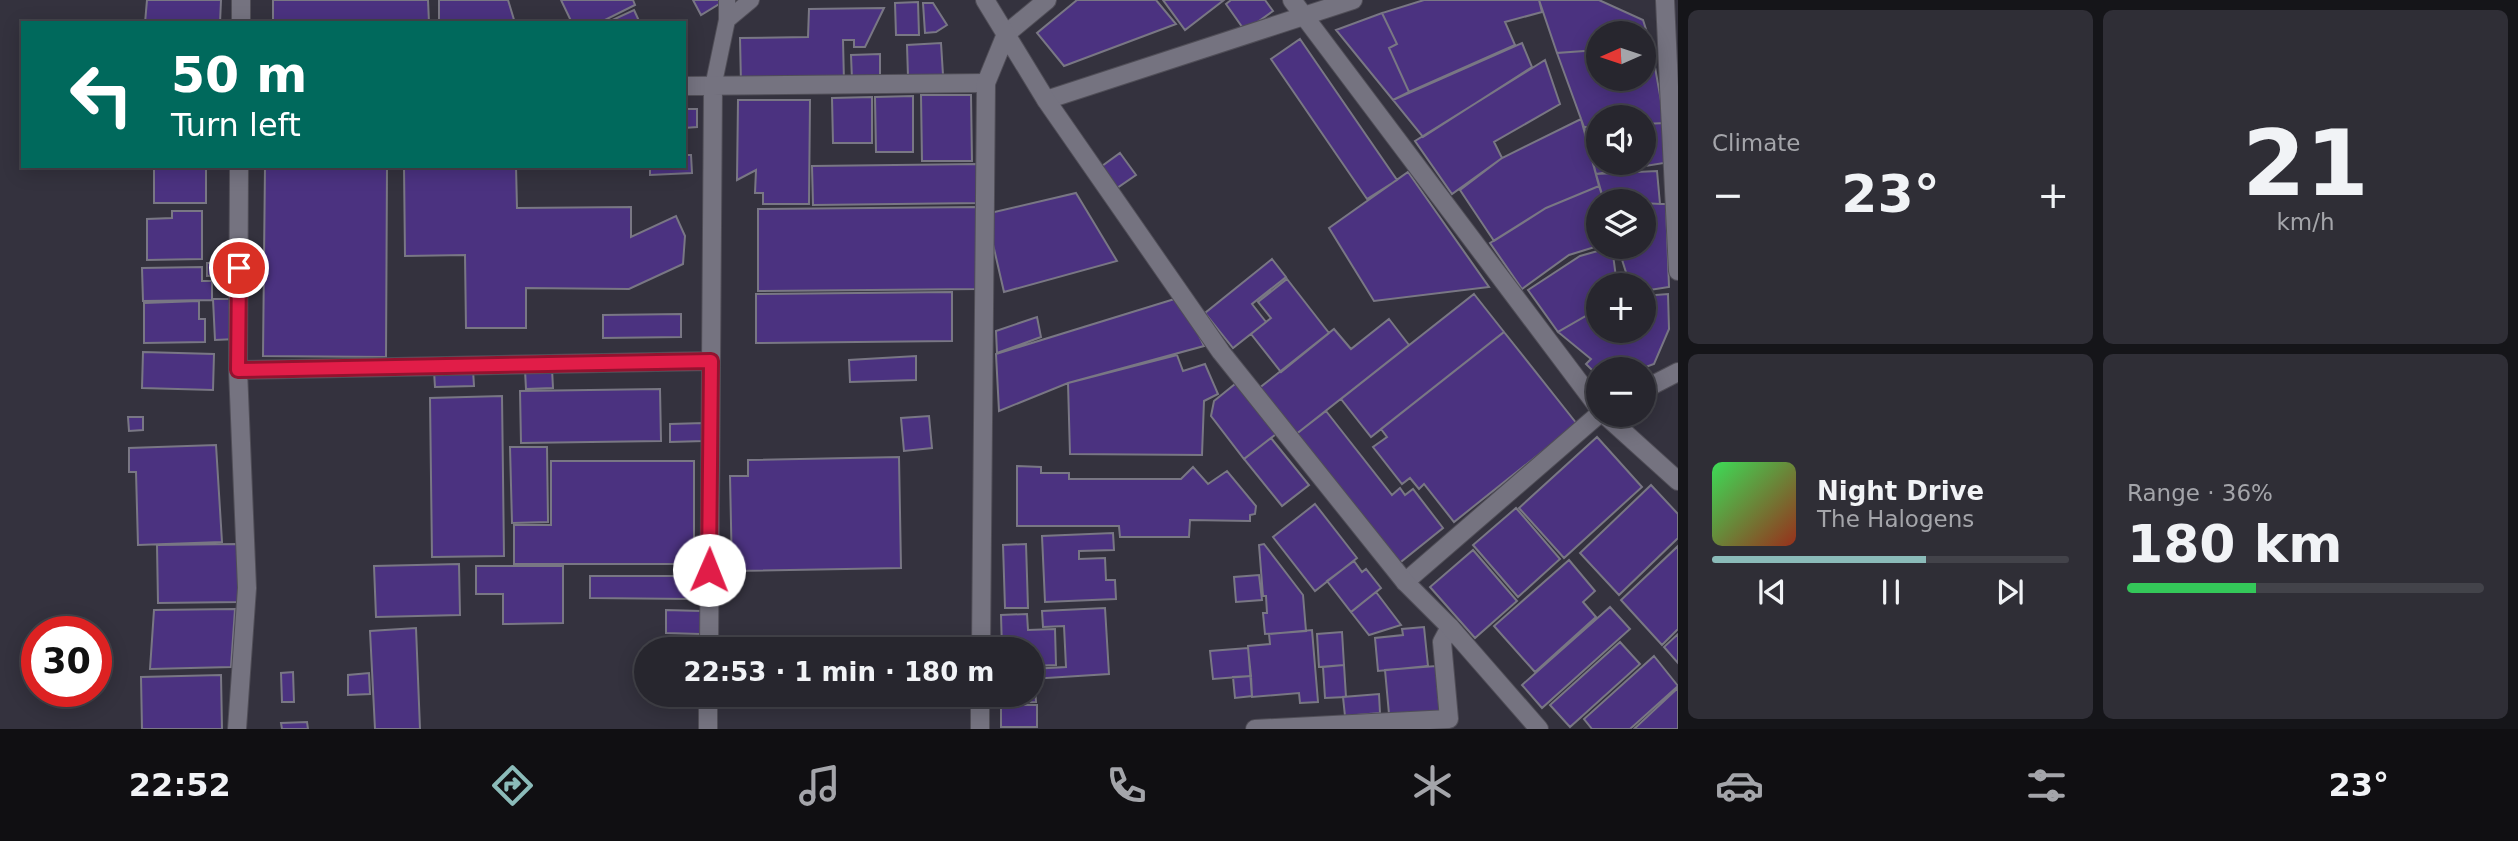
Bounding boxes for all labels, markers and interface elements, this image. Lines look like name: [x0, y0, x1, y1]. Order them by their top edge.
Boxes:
north arrow: [1586, 21, 1656, 91]
map controls: [1586, 21, 1656, 427]
text: 50 m: [171, 47, 307, 104]
icon: left: [56, 49, 147, 140]
button: sound: [1586, 105, 1656, 175]
text: Turn left: [171, 106, 301, 144]
text: 21: [2242, 111, 2369, 216]
text: Climate: [1712, 130, 1801, 156]
text: 23°: [1841, 164, 1940, 224]
text: −: [1712, 173, 1744, 217]
text: +: [2037, 173, 2069, 217]
button: layers: [1586, 189, 1656, 259]
text: km/h: [2276, 209, 2335, 235]
pin: [209, 238, 269, 298]
icon: arrive: [220, 249, 258, 287]
button: +: [1586, 273, 1656, 343]
button: −: [1586, 357, 1656, 427]
text: Night Drive: [1817, 476, 1984, 506]
text: Range · 36%: [2127, 480, 2273, 506]
text: The Halogens: [1817, 506, 1974, 532]
text: 180 km: [2127, 514, 2342, 574]
position arrow: [672, 533, 746, 607]
icon: previous: [1753, 573, 1791, 611]
icon: pause: [1872, 573, 1910, 611]
icon: next: [1991, 573, 2029, 611]
speed limit sign: 30: [21, 616, 112, 707]
text: 22:53 · 1 min · 180 m: [684, 657, 994, 687]
icon: directions: [488, 761, 537, 810]
icon: music: [795, 761, 844, 810]
icon: phone: [1102, 761, 1151, 810]
icon: climate: [1408, 761, 1457, 810]
icon: car: [1715, 761, 1764, 810]
icon: filters: [2022, 761, 2071, 810]
text: 22:52: [129, 766, 231, 804]
text: 23°: [2329, 766, 2389, 804]

